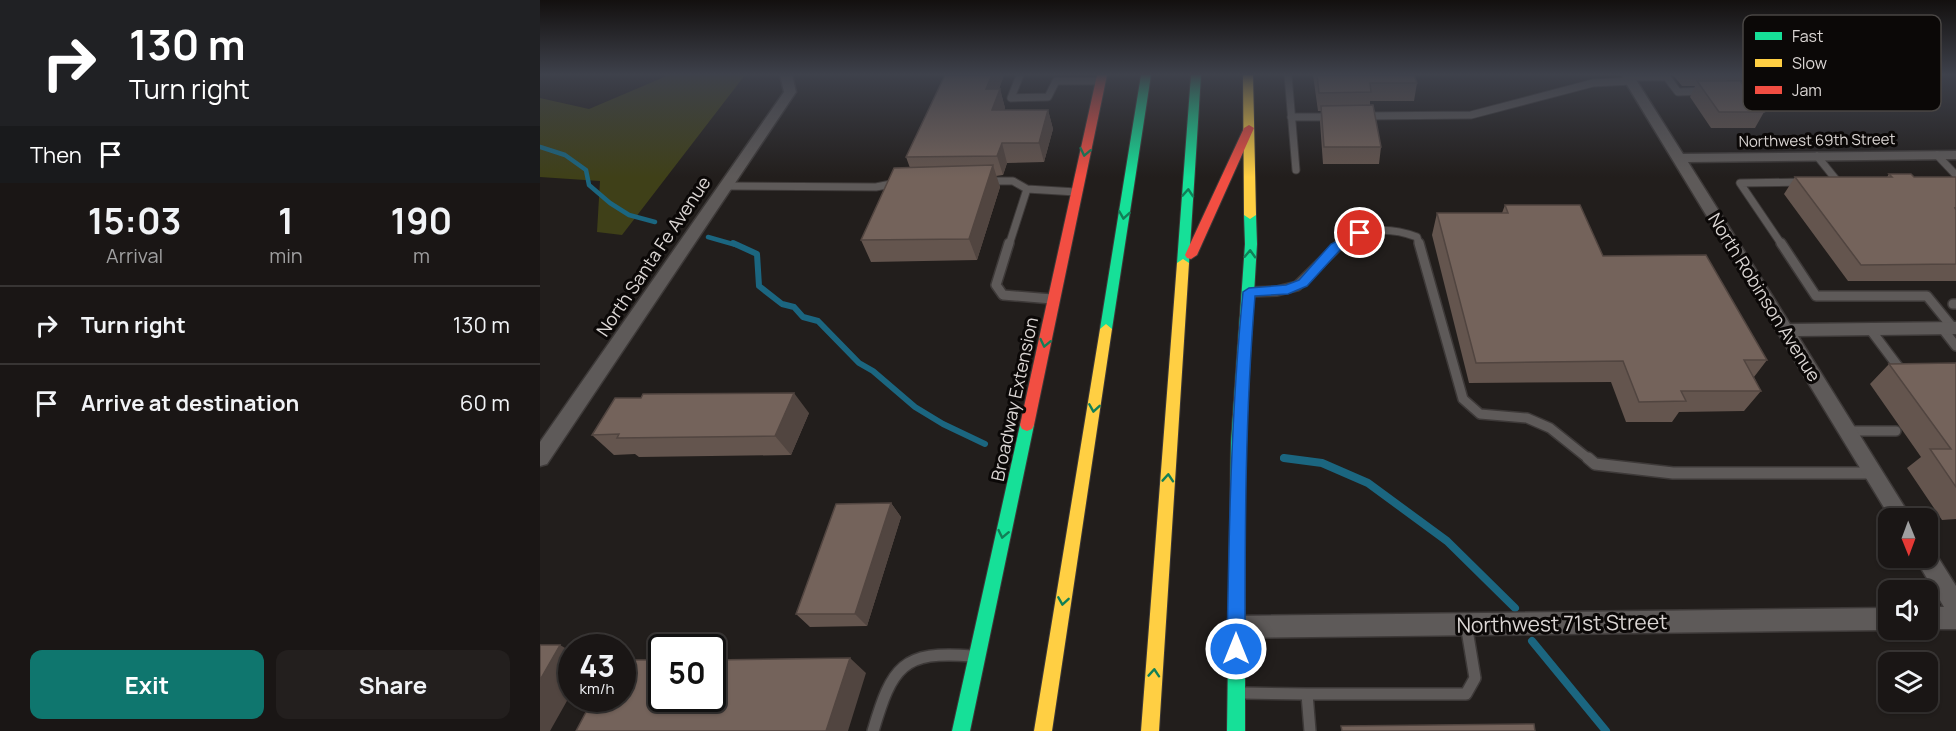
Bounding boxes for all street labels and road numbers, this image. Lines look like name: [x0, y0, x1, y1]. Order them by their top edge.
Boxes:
street label: Northwest 69th Street: [1738, 128, 1896, 152]
street label: North Santa Fe Avenue: [590, 171, 716, 341]
street label: North Robinson Avenue: [1703, 208, 1827, 386]
street label: Broadway Extension: [985, 315, 1043, 483]
street label: Northwest 71st Street: [1456, 607, 1668, 639]

